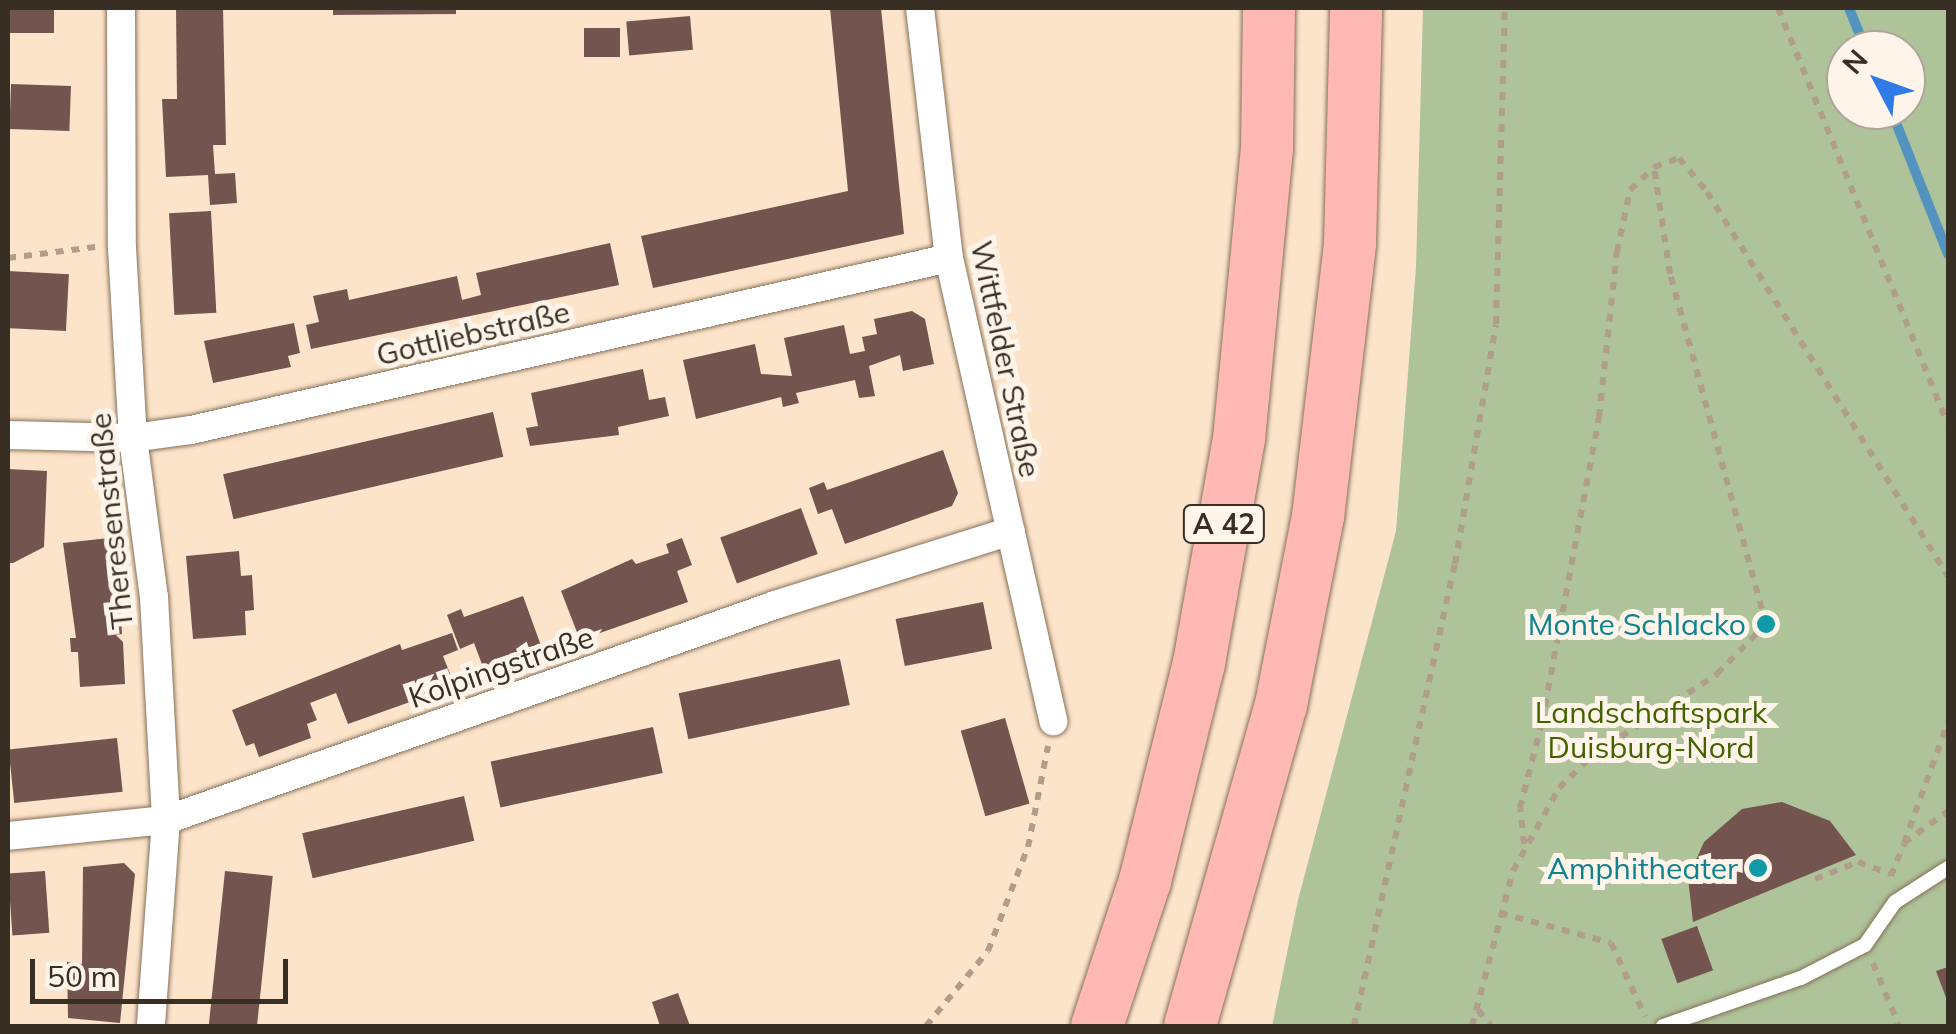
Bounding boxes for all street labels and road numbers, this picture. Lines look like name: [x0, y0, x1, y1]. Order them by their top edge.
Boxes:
street label: Wittfelder Straße: [963, 238, 1049, 480]
street label: Gottliebstraße: [373, 293, 573, 373]
street label: Theresenstraße: [82, 411, 140, 631]
road number: A 42: [1182, 501, 1266, 547]
street label: Kolpingstraße: [404, 619, 598, 715]

